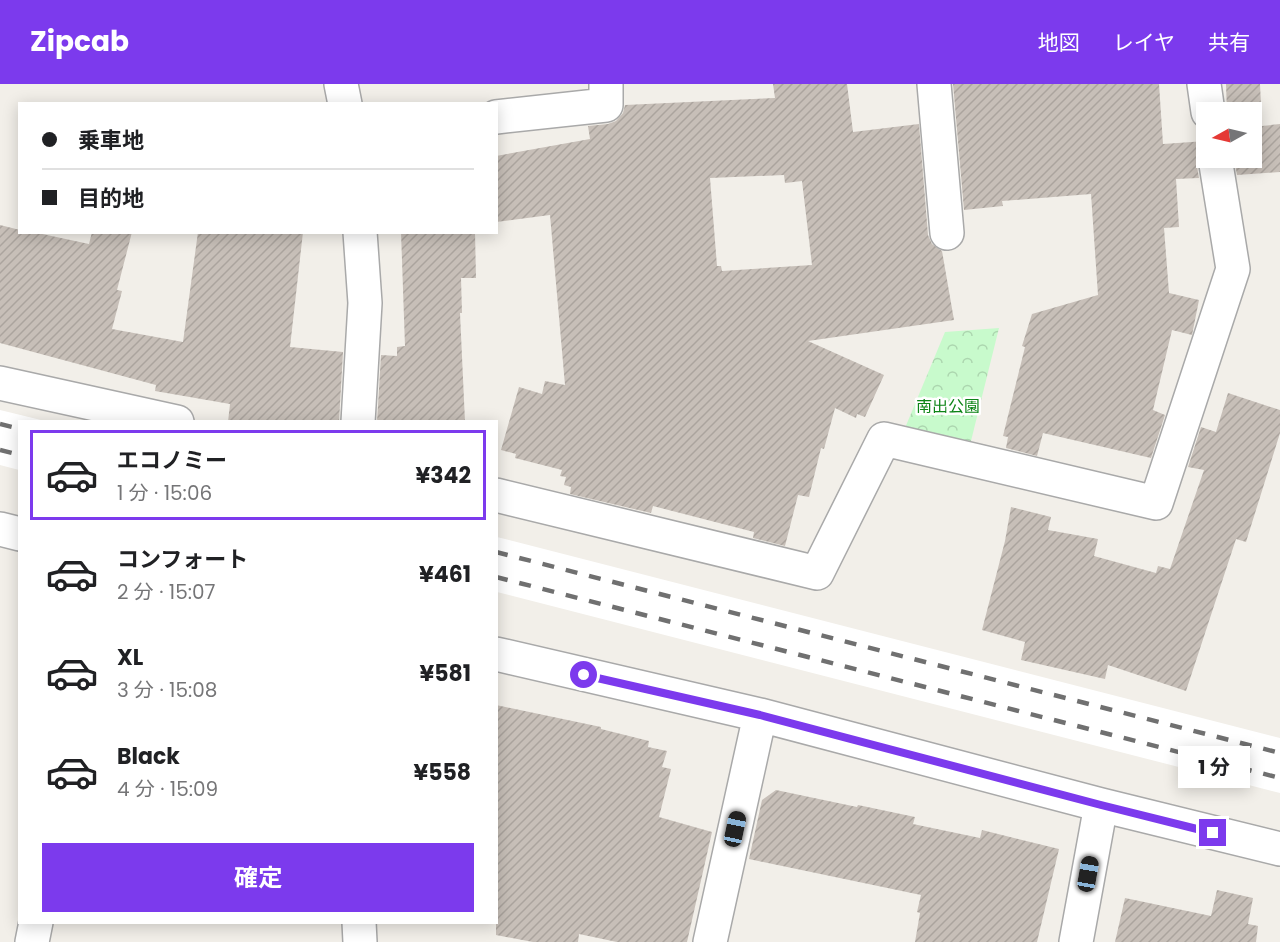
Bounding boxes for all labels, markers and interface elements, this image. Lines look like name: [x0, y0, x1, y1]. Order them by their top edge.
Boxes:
text: Zipcab: [30, 22, 129, 61]
text: 地図: [1038, 28, 1080, 57]
text: レイヤ: [1113, 28, 1175, 57]
text: 共有: [1208, 28, 1250, 57]
north arrow: [1196, 102, 1262, 168]
map controls: [1196, 102, 1262, 168]
text: 乗車地: [78, 125, 144, 156]
text: 目的地: [78, 183, 144, 214]
park label: 南出公園: [916, 395, 980, 418]
text: エコノミー: [117, 445, 227, 476]
icon: car: [45, 448, 99, 502]
text: ¥342: [415, 460, 471, 491]
text: 1 分 · 15:06: [117, 479, 212, 507]
text: コンフォート: [117, 544, 248, 575]
icon: car: [45, 547, 99, 601]
text: ¥461: [419, 559, 471, 590]
text: 2 分 · 15:07: [117, 578, 215, 606]
text: XL: [117, 642, 143, 673]
icon: car: [45, 646, 99, 700]
text: ¥581: [419, 658, 471, 689]
route start: [570, 661, 597, 688]
text: 3 分 · 15:08: [117, 676, 217, 704]
text: Black: [117, 741, 180, 772]
icon: car: [45, 745, 99, 799]
callout: 1 分: [1177, 746, 1249, 788]
text: 1 分: [1198, 753, 1230, 781]
text: ¥558: [413, 757, 471, 788]
text: 4 分 · 15:09: [117, 775, 218, 803]
car: [722, 810, 748, 848]
route end: [1199, 819, 1226, 846]
button: 確定: [42, 843, 474, 912]
car: [1076, 855, 1100, 893]

